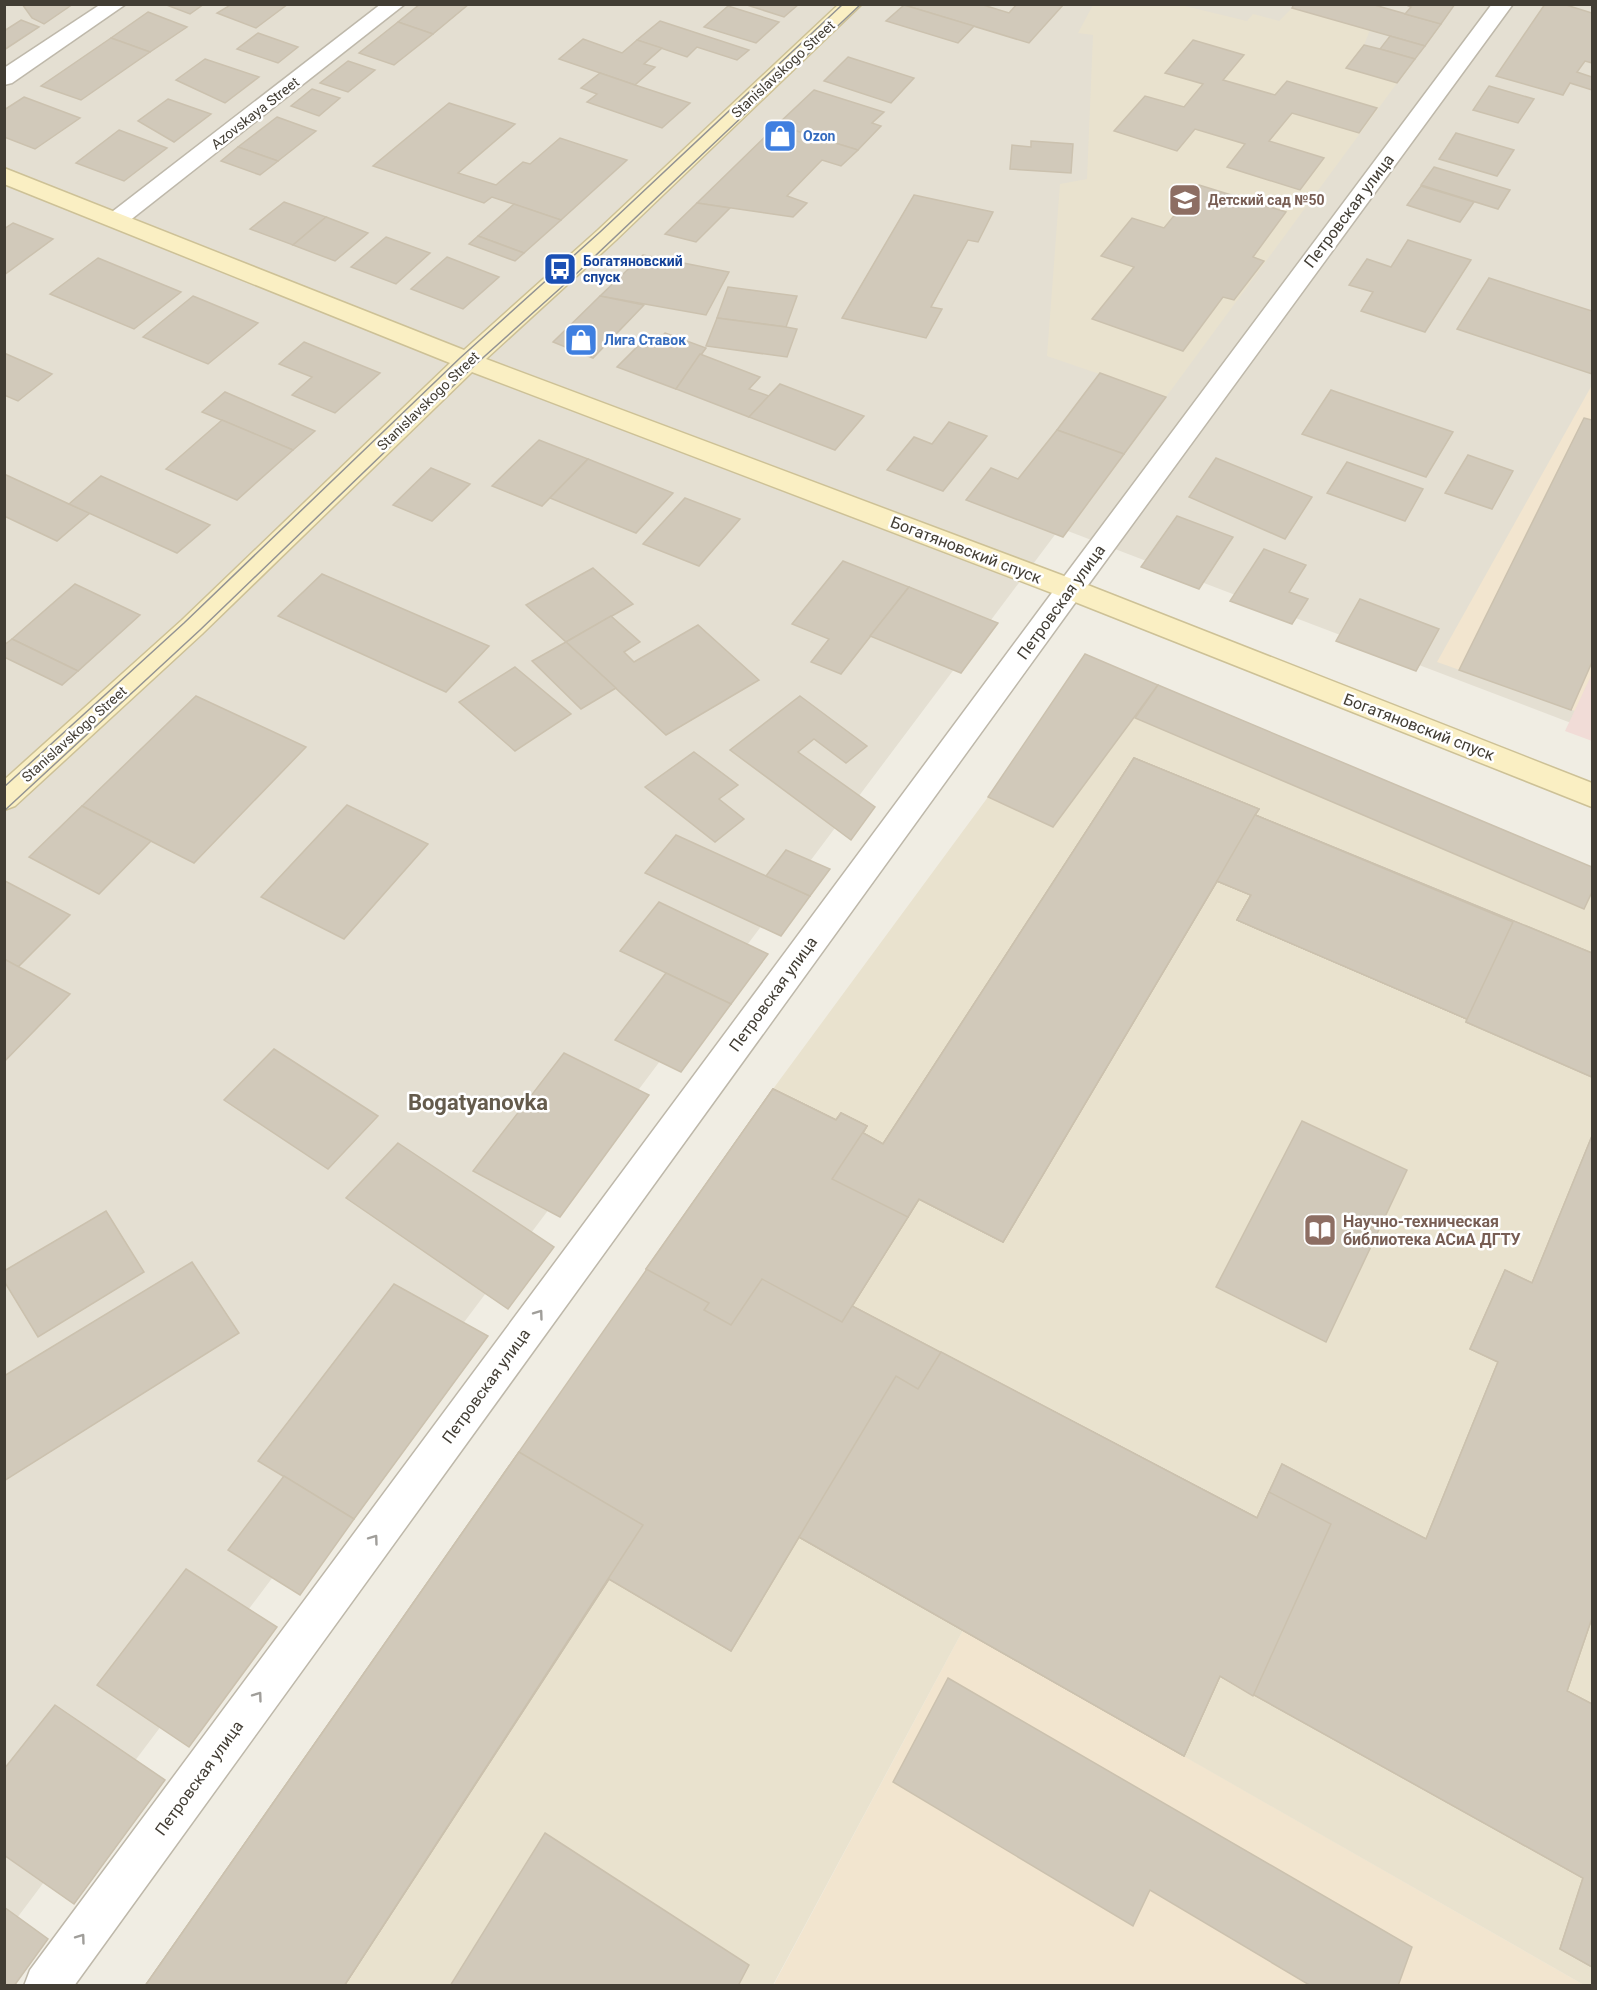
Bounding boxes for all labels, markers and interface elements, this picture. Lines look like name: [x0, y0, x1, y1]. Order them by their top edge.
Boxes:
street label: Stanislavskogo Street: [728, 17, 838, 121]
street label: Azovskaya Street: [208, 73, 302, 152]
shop icon: Ozon: [762, 118, 798, 154]
place label: Ozon: [803, 128, 836, 144]
street label: Петровская улица: [1300, 151, 1398, 271]
school or university icon: Детский сад №50: [1167, 182, 1203, 218]
place label: Детский сад №50: [1208, 192, 1324, 208]
bus stop icon: Богатяновский спуск: [542, 251, 578, 287]
place label: Богатяновский спуск: [583, 253, 683, 285]
shop icon: Лига Ставок: [563, 322, 599, 358]
place label: Лига Ставок: [604, 332, 686, 348]
street label: Stanislavskogo Street: [374, 348, 482, 454]
street label: Богатяновский спуск: [888, 512, 1044, 588]
street label: Петровская улица: [1013, 541, 1109, 663]
street label: Stanislavskogo Street: [18, 683, 130, 785]
street label: Богатяновский спуск: [1341, 689, 1497, 765]
street label: Петровская улица: [725, 933, 821, 1055]
district label: Bogatyanovka: [408, 1090, 548, 1115]
library icon: Научно-техническая библиотека АСиА ДГТУ: [1302, 1212, 1338, 1248]
place label: Научно-техническая библиотека АСиА ДГТУ: [1343, 1212, 1521, 1249]
one-way arrow: [531, 1310, 542, 1321]
street label: Петровская улица: [438, 1325, 534, 1447]
one-way arrow: [366, 1535, 377, 1546]
one-way arrow: [251, 1692, 262, 1703]
street label: Петровская улица: [151, 1717, 247, 1839]
one-way arrow: [74, 1934, 85, 1945]

